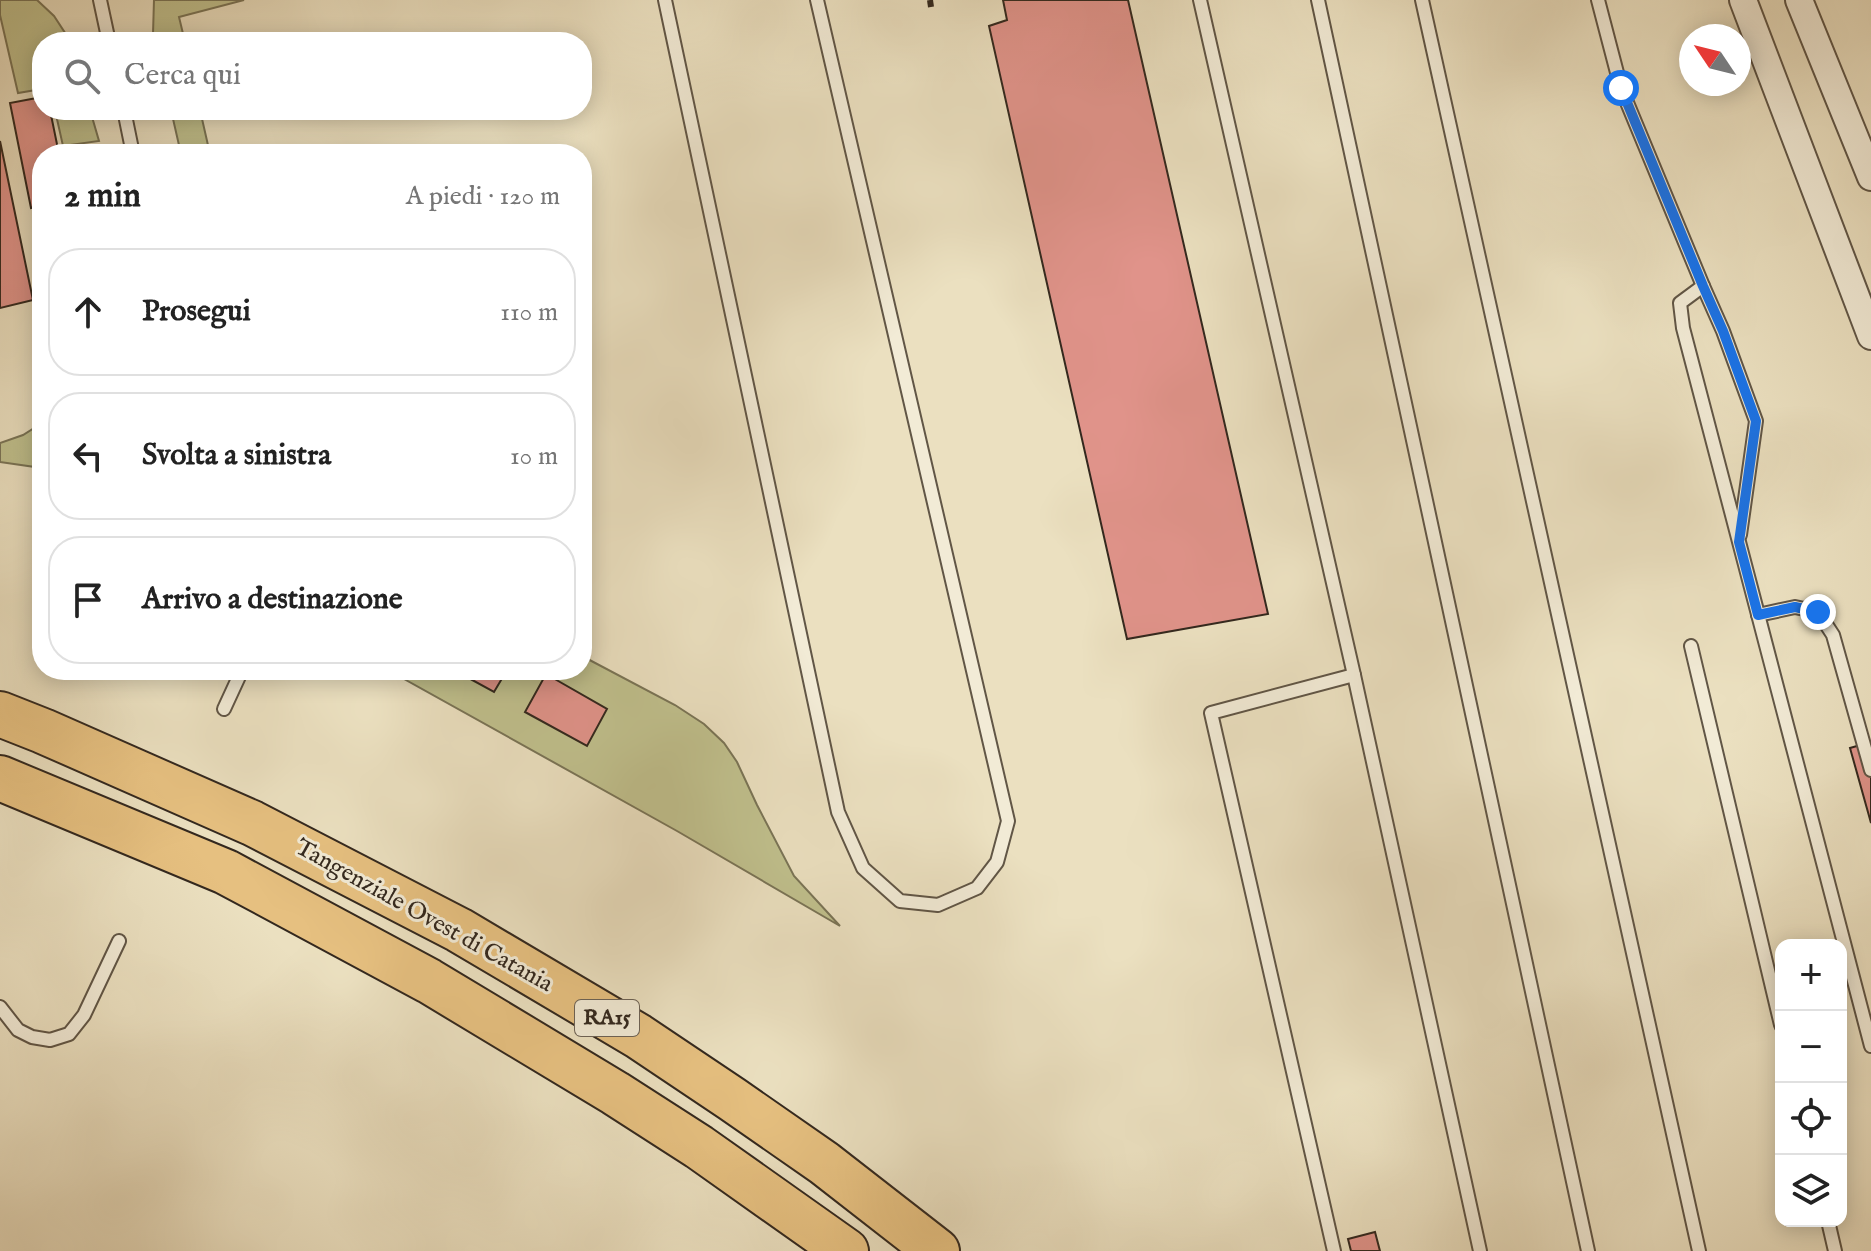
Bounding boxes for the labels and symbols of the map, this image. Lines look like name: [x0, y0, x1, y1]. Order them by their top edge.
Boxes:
north arrow: [1679, 24, 1751, 96]
route start: [1603, 70, 1639, 106]
route end: [1800, 594, 1836, 630]
street label: Tangenziale Ovest di Catania: [290, 832, 559, 1000]
road number: RA15: [575, 1000, 639, 1036]

